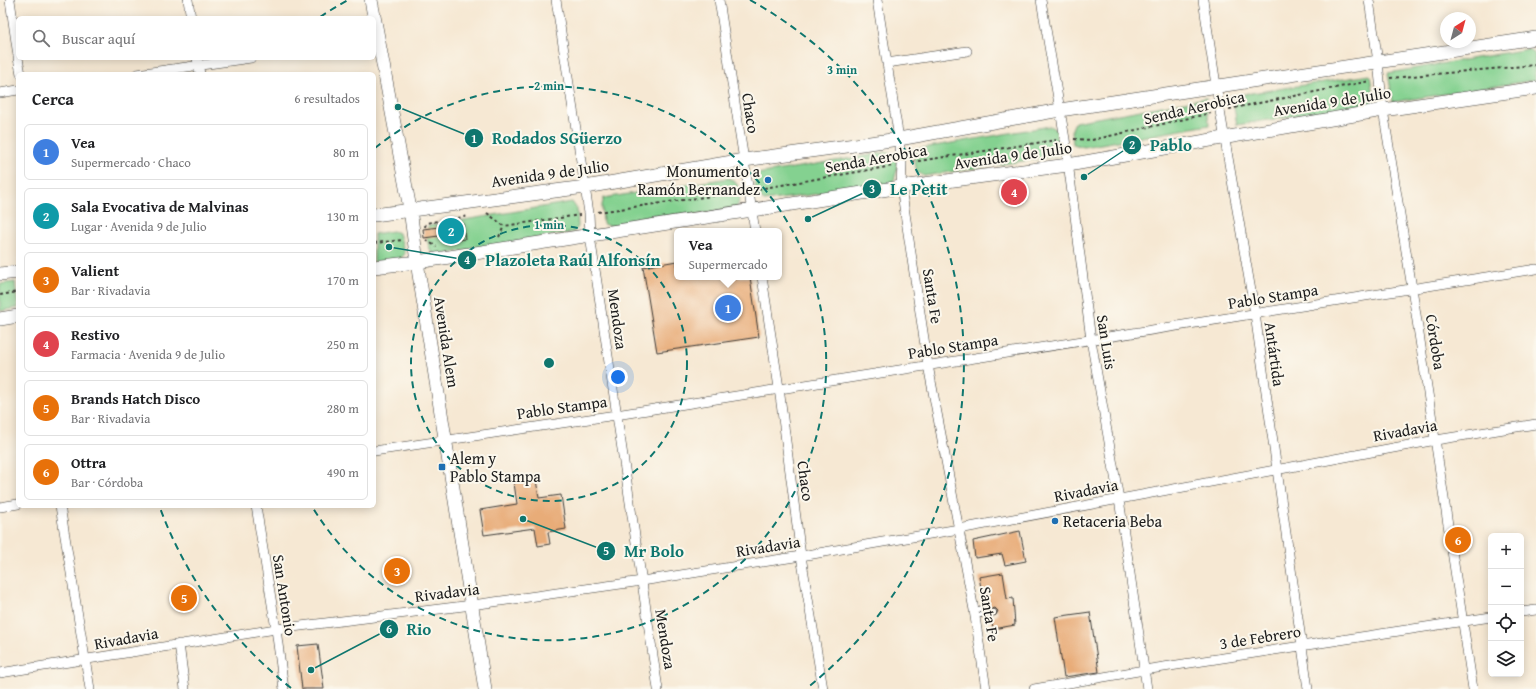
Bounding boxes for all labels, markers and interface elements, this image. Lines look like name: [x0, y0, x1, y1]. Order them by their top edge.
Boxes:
north arrow: [1440, 12, 1476, 48]
search box: [16, 16, 376, 60]
icon: search: [30, 27, 52, 49]
text: Buscar aquí: [62, 28, 135, 49]
text: 3 min: [827, 61, 857, 78]
text: 2 min: [534, 77, 564, 94]
street label: Avenida 9 de Julio: [1271, 80, 1393, 122]
street label: Senda Aerobica: [1141, 84, 1247, 130]
text: Cerca: [32, 86, 74, 111]
text: 6 resultados: [294, 89, 360, 108]
street label: Chaco: [736, 91, 766, 135]
callout: Rodados SGüerzo: [464, 124, 630, 153]
text: Rodados SGüerzo: [492, 125, 622, 150]
text: 1: [471, 130, 477, 147]
callout: Pablo: [1122, 130, 1200, 159]
text: Vea: [71, 132, 95, 153]
text: Pablo: [1150, 132, 1192, 157]
street label: Avenida 9 de Julio: [953, 135, 1073, 175]
text: 2: [1129, 136, 1135, 153]
street label: Senda Aerobica: [823, 137, 929, 179]
text: 1: [43, 143, 49, 162]
text: 80 m: [333, 143, 359, 162]
text: Supermercado · Chaco: [71, 153, 191, 172]
street label: Avenida 9 de Julio: [490, 153, 610, 193]
place label: Monumento a Ramón Bernandez: [638, 159, 760, 201]
callout: Le Petit: [862, 174, 956, 203]
marker: Monumento a Ramón Bernandez: [763, 175, 773, 185]
text: Le Petit: [890, 176, 948, 201]
pin: 4: [1001, 177, 1027, 207]
text: 3: [869, 180, 875, 197]
text: Sala Evocativa de Malvinas: [71, 196, 249, 217]
text: 2: [43, 207, 49, 226]
text: 130 m: [327, 207, 359, 226]
pin: 2: [438, 216, 464, 246]
text: 1 min: [534, 216, 564, 233]
text: Lugar · Avenida 9 de Julio: [71, 217, 207, 236]
popup: [674, 228, 782, 280]
text: Vea: [688, 234, 713, 255]
callout: Plazoleta Raúl Alfonsín: [457, 245, 668, 274]
text: Plazoleta Raúl Alfonsín: [485, 247, 661, 272]
text: 4: [464, 251, 470, 268]
text: Supermercado: [688, 255, 768, 274]
text: Valient: [71, 260, 119, 281]
street label: Santa Fe: [917, 267, 949, 325]
text: 3: [43, 271, 49, 290]
text: 170 m: [327, 271, 359, 290]
street label: Pablo Stampa: [1226, 277, 1320, 315]
text: Bar · Rivadavia: [71, 281, 150, 300]
street label: Mendoza: [602, 287, 634, 351]
pin: 1: [715, 293, 741, 323]
street label: Avenida Alem: [428, 295, 466, 389]
street label: San Luis: [1091, 313, 1123, 371]
street label: Córdoba: [1420, 313, 1452, 372]
street label: Antártida: [1259, 320, 1291, 388]
text: Restivo: [71, 324, 120, 345]
street label: Pablo Stampa: [906, 327, 1000, 365]
text: 4: [43, 335, 49, 354]
text: 250 m: [327, 335, 359, 354]
text: Farmacia · Avenida 9 de Julio: [71, 345, 225, 364]
centre of rings: [542, 356, 556, 370]
your location: [608, 367, 628, 387]
text: Brands Hatch Disco: [71, 388, 200, 409]
street label: Pablo Stampa: [515, 389, 609, 425]
text: 5: [43, 399, 49, 418]
text: 280 m: [327, 399, 359, 418]
text: Bar · Rivadavia: [71, 409, 150, 428]
street label: Rivadavia: [1371, 412, 1439, 447]
place label: Alem y Pablo Stampa: [450, 446, 541, 488]
text: Ottra: [71, 452, 106, 473]
street label: Chaco: [791, 459, 821, 503]
marker: Alem y Pablo Stampa: [437, 462, 447, 472]
text: 6: [43, 463, 49, 482]
text: 490 m: [327, 463, 359, 482]
street label: Rivadavia: [1052, 472, 1121, 508]
text: Bar · Córdoba: [71, 473, 143, 492]
place label: Retaceria Beba: [1063, 509, 1163, 533]
marker: Retaceria Beba: [1050, 516, 1060, 526]
pin: 6: [1445, 525, 1471, 555]
street label: Rivadavia: [734, 529, 802, 563]
map controls: [1488, 533, 1524, 677]
button: +: [1488, 533, 1524, 569]
callout: Mr Bolo: [596, 536, 692, 565]
text: Mr Bolo: [624, 538, 684, 563]
text: 5: [603, 542, 609, 559]
street label: San Antonio: [267, 553, 303, 637]
pin: 3: [384, 556, 410, 586]
button: −: [1488, 569, 1524, 605]
street label: Rivadavia: [413, 576, 481, 608]
pin: 5: [171, 583, 197, 613]
street label: Santa Fe: [974, 585, 1006, 643]
button: locate: [1488, 605, 1524, 641]
street label: Mendoza: [649, 607, 683, 671]
callout: Rio: [379, 614, 439, 643]
text: Rio: [407, 616, 431, 641]
street label: 3 de Febrero: [1218, 619, 1302, 655]
street label: Rivadavia: [92, 620, 160, 655]
text: 6: [386, 620, 392, 637]
button: layers: [1488, 641, 1524, 677]

